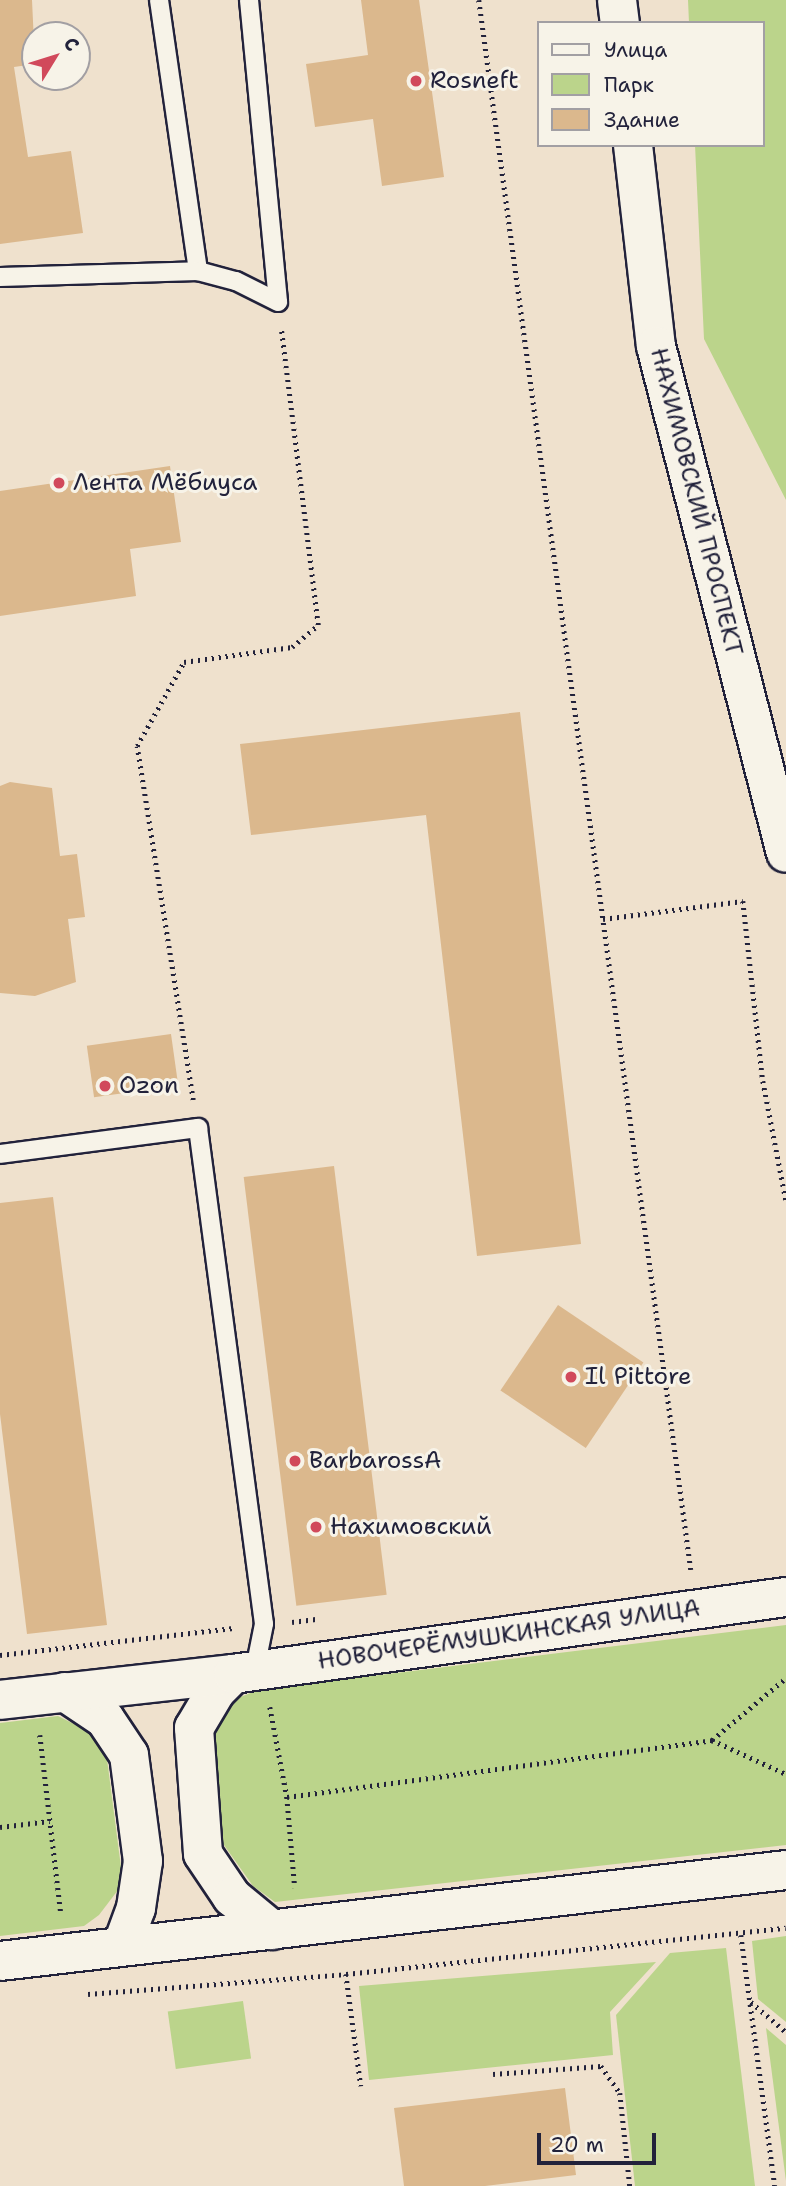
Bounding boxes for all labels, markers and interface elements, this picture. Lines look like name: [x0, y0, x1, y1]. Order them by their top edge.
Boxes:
north arrow: [21, 21, 91, 91]
legend: [538, 21, 765, 147]
text: С: [58, 32, 85, 56]
text: Улица: [604, 36, 667, 64]
place label: Rosneft: [430, 67, 519, 95]
text: Парк: [604, 71, 654, 99]
marker: Rosneft: [408, 73, 424, 89]
text: Здание: [604, 106, 680, 134]
street label: НАХИМОВСКИЙ ПРОСПЕКТ: [644, 345, 748, 659]
place label: Лента Мёбиуса: [73, 469, 257, 497]
marker: Лента Мёбиуса: [51, 475, 67, 491]
place label: Ozon: [119, 1072, 179, 1100]
marker: Ozon: [97, 1078, 113, 1094]
place label: Il Pittore: [585, 1363, 692, 1391]
marker: Il Pittore: [563, 1369, 579, 1385]
place label: BarbarossA: [309, 1447, 441, 1475]
marker: BarbarossA: [287, 1453, 303, 1469]
place label: Нахимовский: [330, 1513, 492, 1541]
marker: Нахимовский: [308, 1519, 324, 1535]
street label: НОВОЧЕРЁМУШКИНСКАЯ УЛИЦА: [316, 1594, 702, 1676]
scale bar: [541, 2120, 660, 2164]
text: 20 m: [550, 2131, 604, 2159]

